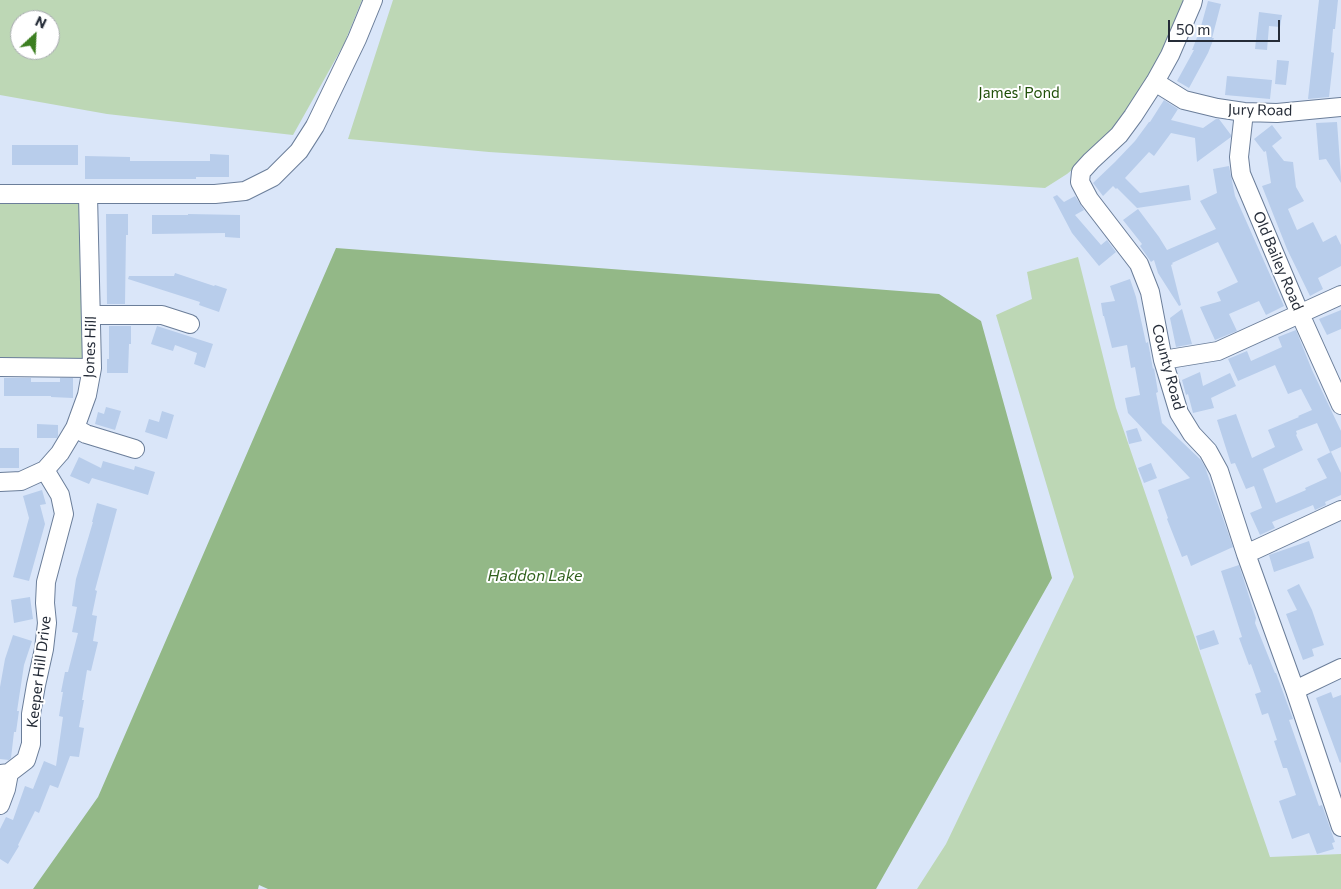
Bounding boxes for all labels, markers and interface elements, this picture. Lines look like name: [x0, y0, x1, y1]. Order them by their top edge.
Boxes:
north arrow: [10, 10, 60, 60]
scale bar: [1171, 10, 1284, 42]
text: N: [33, 12, 49, 32]
text: 50 m: [1176, 20, 1210, 38]
park label: James' Pond: [978, 84, 1060, 102]
street label: Jury Road: [1228, 100, 1292, 120]
street label: Old Bailey Road: [1249, 209, 1307, 313]
street label: Jones Hill: [80, 316, 100, 378]
street label: County Road: [1148, 322, 1188, 412]
water label: Haddon Lake: [488, 566, 582, 586]
street label: Keeper Hill Drive: [23, 615, 55, 729]

